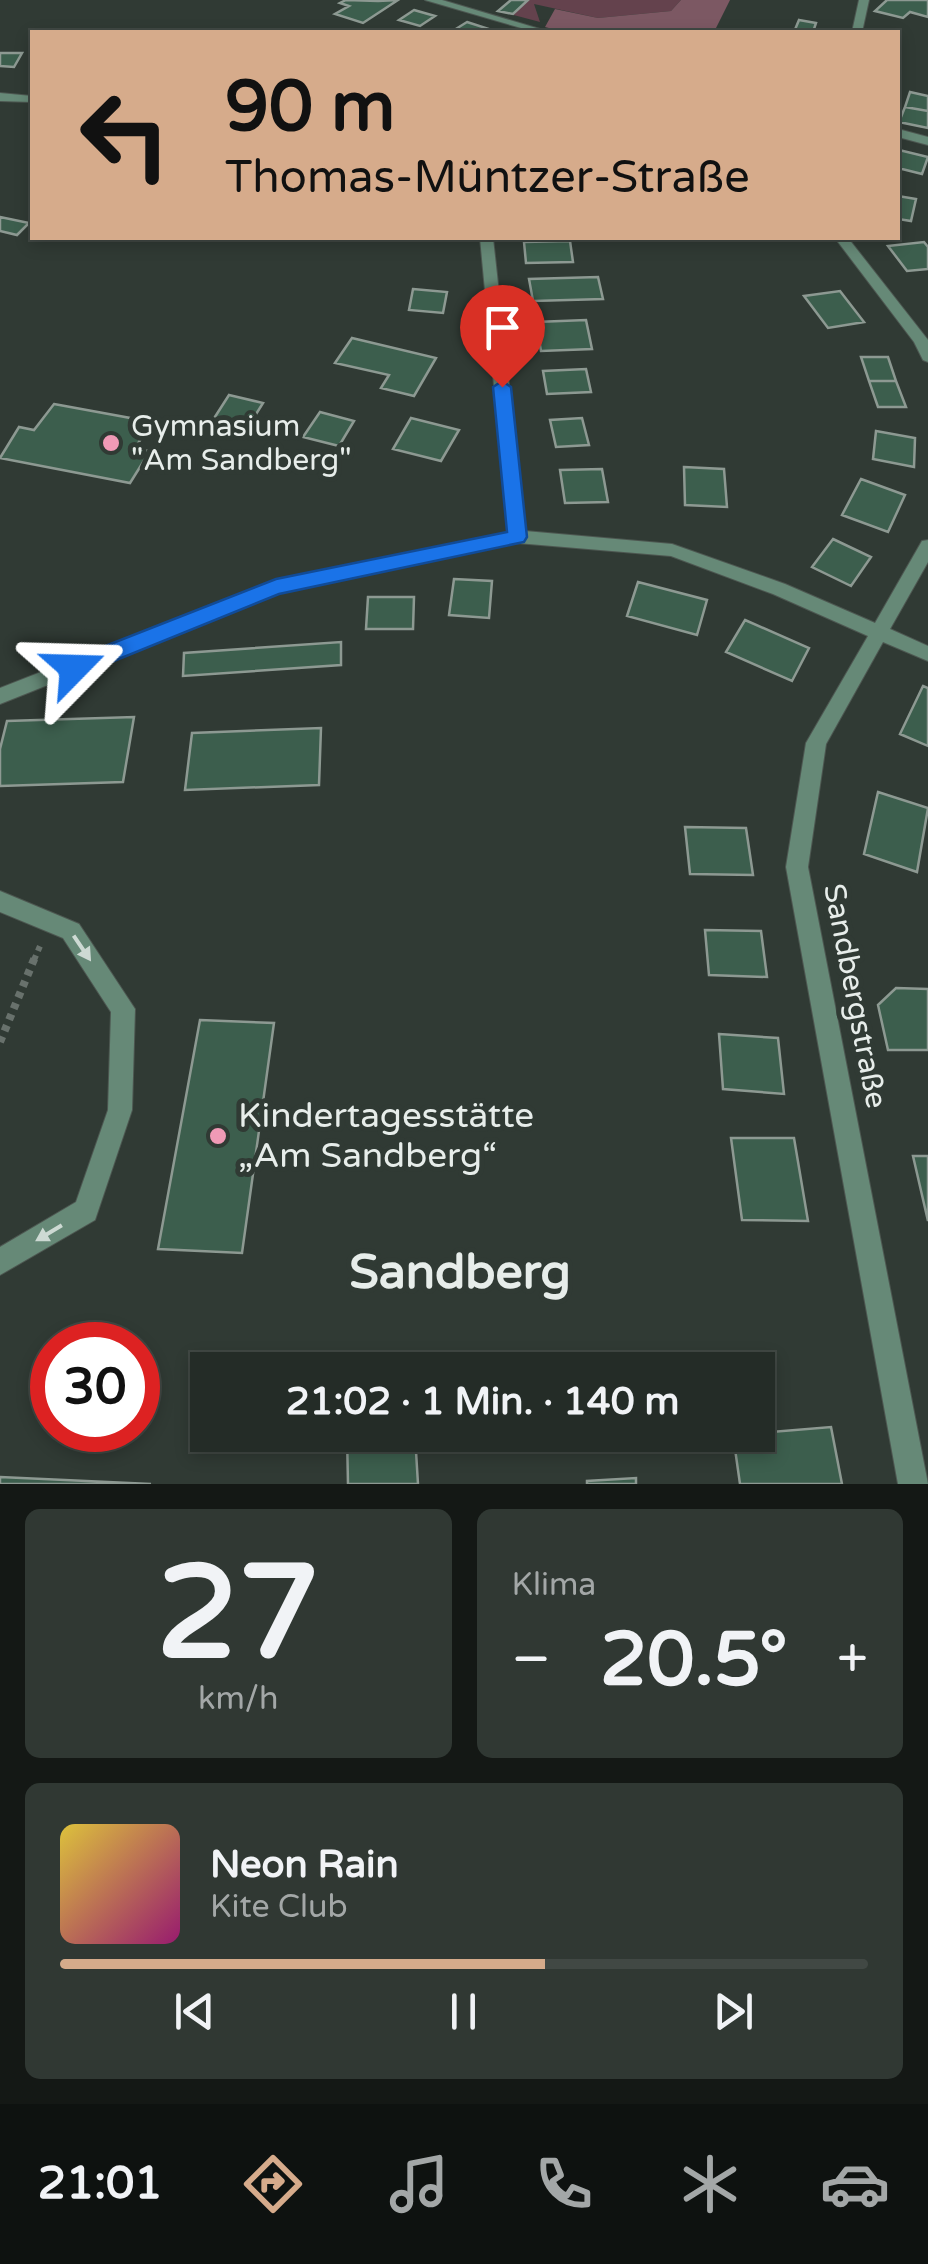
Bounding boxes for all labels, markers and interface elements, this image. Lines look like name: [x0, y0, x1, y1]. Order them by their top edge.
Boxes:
text: 90 m: [225, 66, 395, 150]
icon: left: [60, 70, 190, 200]
text: Thomas-Müntzer-Straße: [225, 151, 750, 205]
pin: [460, 285, 545, 388]
icon: arrive: [475, 300, 530, 355]
place label: Gymnasium "Am Sandberg": [131, 408, 352, 479]
marker: Gymnasium "Am Sandberg": [100, 432, 122, 454]
position arrow: [22, 616, 126, 720]
street label: Sandbergstraße: [815, 881, 895, 1111]
one-way arrow: [73, 934, 91, 961]
place label: Kindertagesstätte „Am Sandberg“: [238, 1095, 534, 1177]
marker: Kindertagesstätte „Am Sandberg“: [207, 1125, 229, 1147]
one-way arrow: [34, 1224, 63, 1241]
district label: Sandberg: [349, 1244, 571, 1302]
speed limit sign: 30: [30, 1322, 160, 1452]
text: 21:02 · 1 Min. · 140 m: [286, 1379, 679, 1425]
text: 27: [157, 1537, 320, 1693]
text: Klima: [512, 1566, 596, 1604]
text: 20.5°: [600, 1615, 788, 1705]
text: −: [512, 1627, 551, 1693]
text: +: [837, 1627, 868, 1693]
text: km/h: [198, 1680, 278, 1718]
text: Neon Rain: [210, 1842, 399, 1888]
text: Kite Club: [210, 1888, 348, 1926]
icon: previous: [167, 1984, 222, 2039]
icon: pause: [436, 1984, 491, 2039]
icon: next: [706, 1984, 761, 2039]
icon: directions: [238, 2149, 308, 2219]
icon: music: [384, 2149, 454, 2219]
icon: phone: [529, 2149, 599, 2219]
icon: climate: [675, 2149, 745, 2219]
icon: car: [820, 2149, 890, 2219]
text: 21:01: [38, 2157, 163, 2211]

